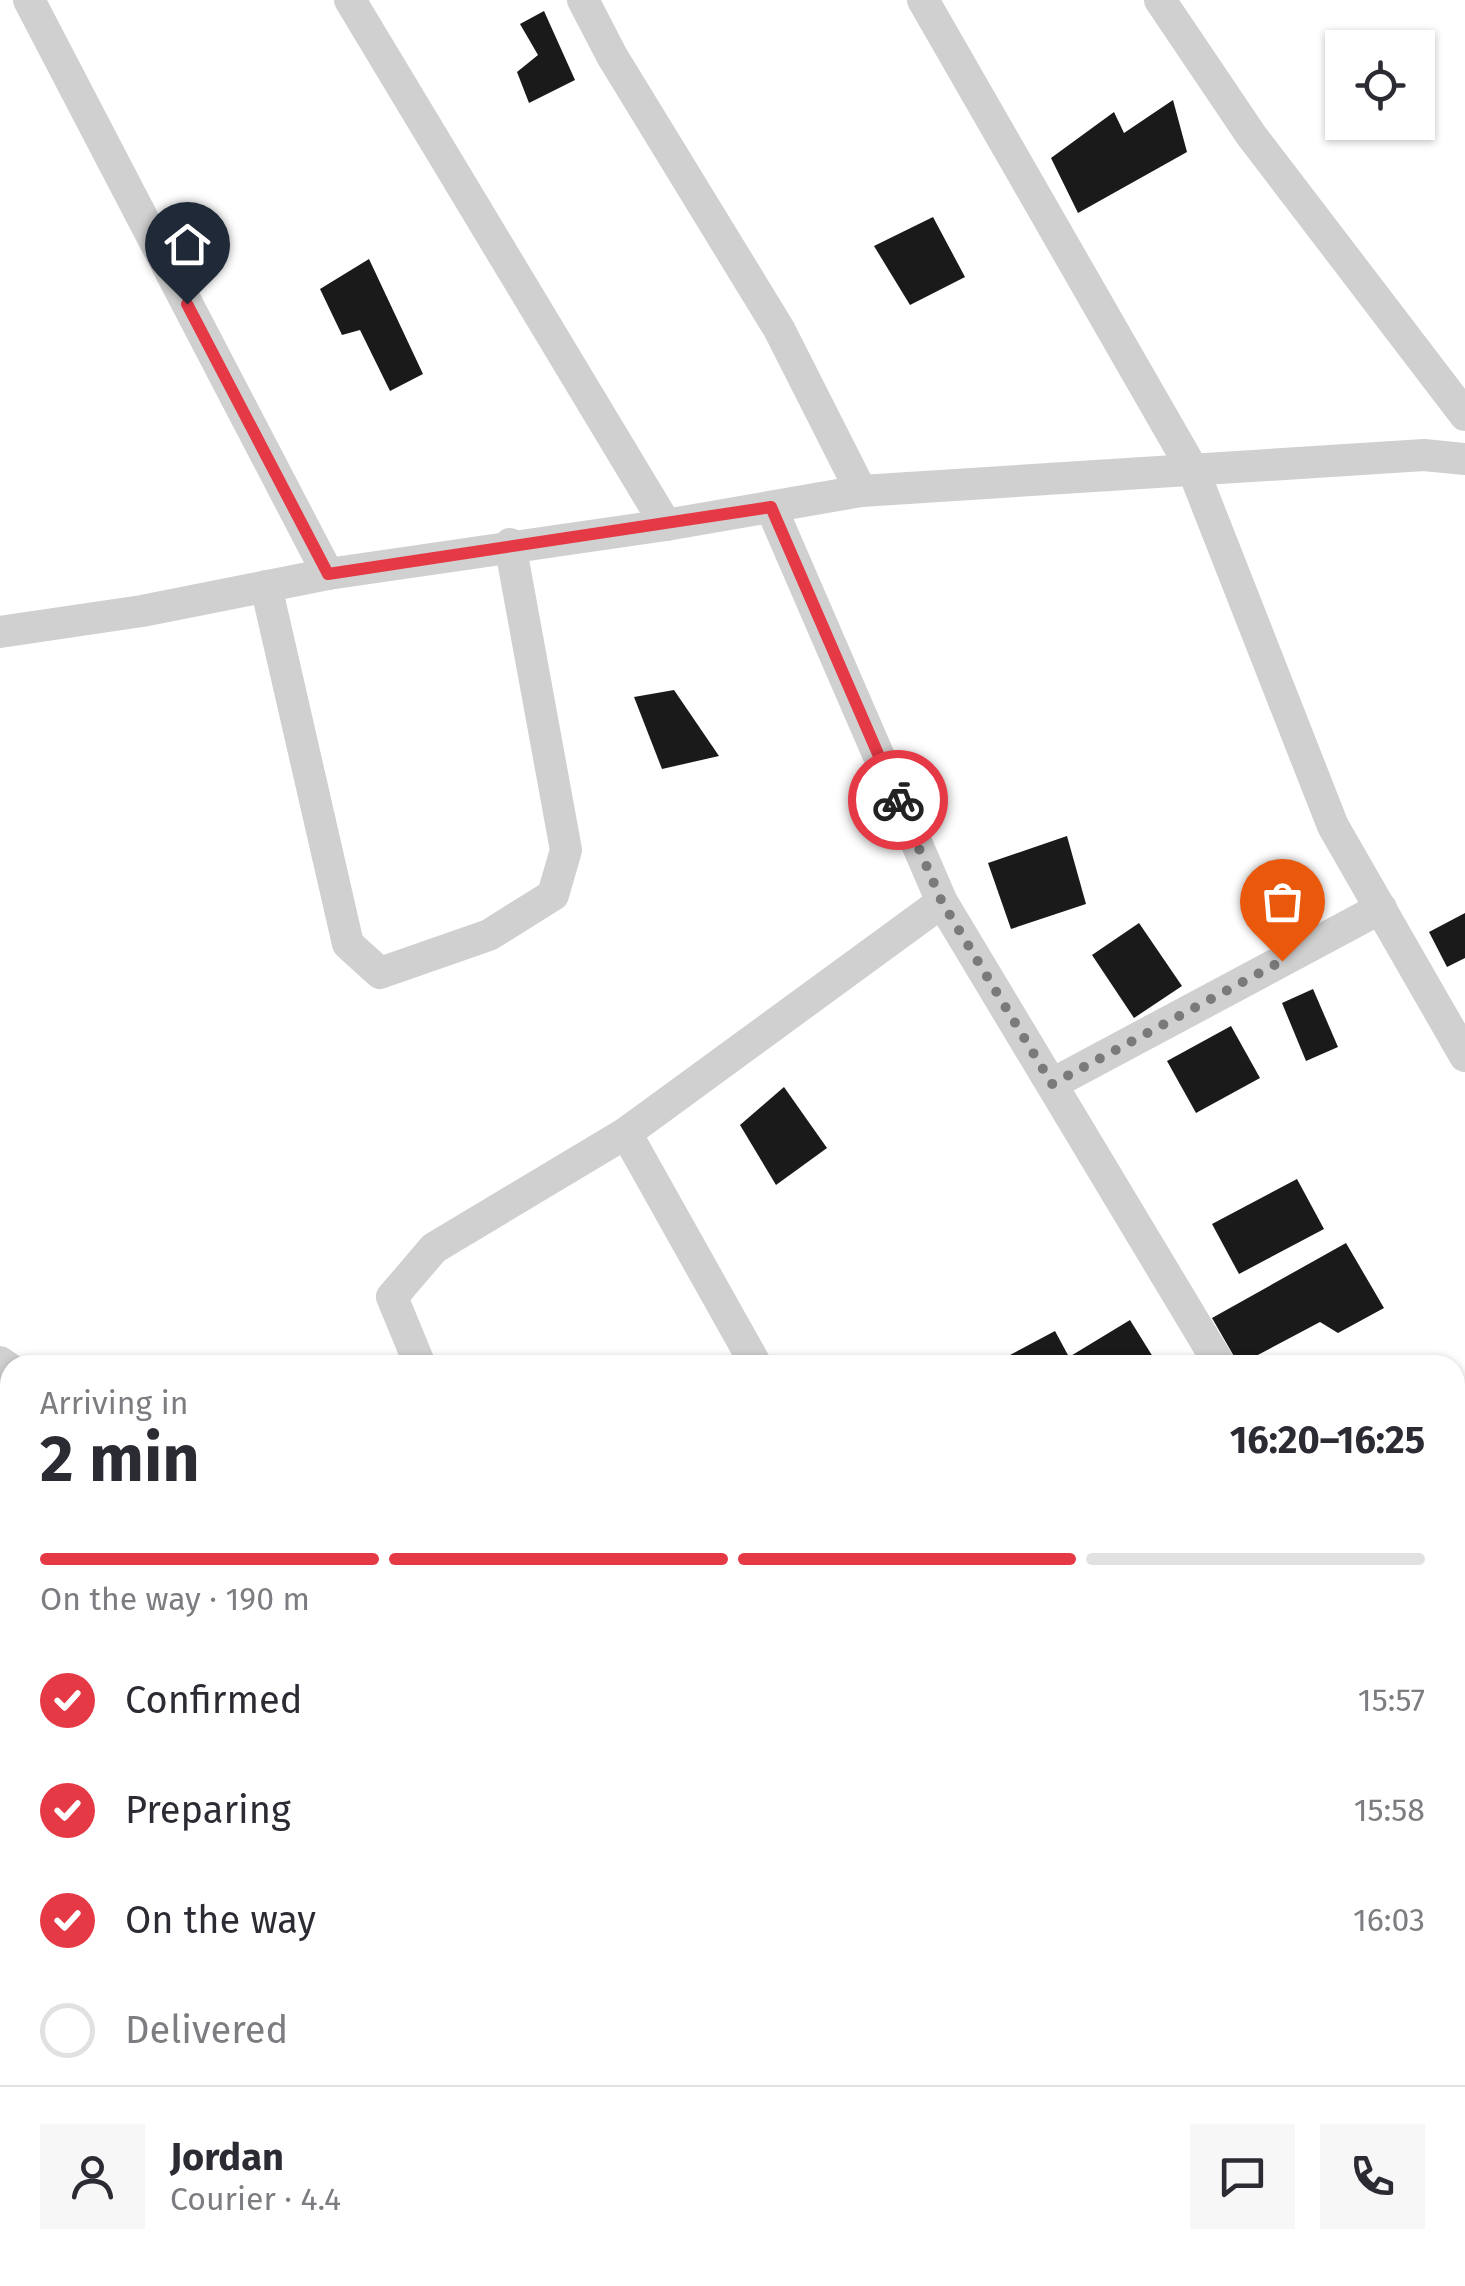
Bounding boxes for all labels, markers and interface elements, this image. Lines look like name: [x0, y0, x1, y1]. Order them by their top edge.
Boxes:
map controls: [1325, 30, 1435, 140]
button: locate: [1325, 30, 1435, 140]
pin: [145, 202, 230, 305]
icon: home: [160, 217, 215, 272]
courier: [848, 750, 948, 850]
icon: bike: [871, 773, 926, 828]
pin: [1240, 859, 1325, 962]
icon: bag: [1255, 874, 1310, 929]
text: Arriving in: [40, 1384, 188, 1422]
text: 16:20–16:25: [1230, 1417, 1425, 1463]
text: 2 min: [40, 1420, 200, 1498]
text: On the way · 190 m: [40, 1580, 310, 1618]
icon: check: [40, 1673, 95, 1728]
text: Confirmed: [125, 1677, 303, 1723]
text: 15:57: [1358, 1681, 1425, 1719]
icon: check: [40, 1783, 95, 1838]
text: Preparing: [125, 1787, 291, 1833]
text: 15:58: [1354, 1791, 1425, 1829]
icon: check: [40, 1893, 95, 1948]
text: On the way: [125, 1897, 316, 1943]
text: 16:03: [1353, 1901, 1425, 1939]
text: Delivered: [125, 2007, 288, 2053]
button: person: [40, 2124, 145, 2229]
button: chat: [1190, 2124, 1295, 2229]
button: phone: [1320, 2124, 1425, 2229]
text: Jordan: [170, 2134, 284, 2180]
text: Courier · 4.4: [170, 2180, 341, 2218]

